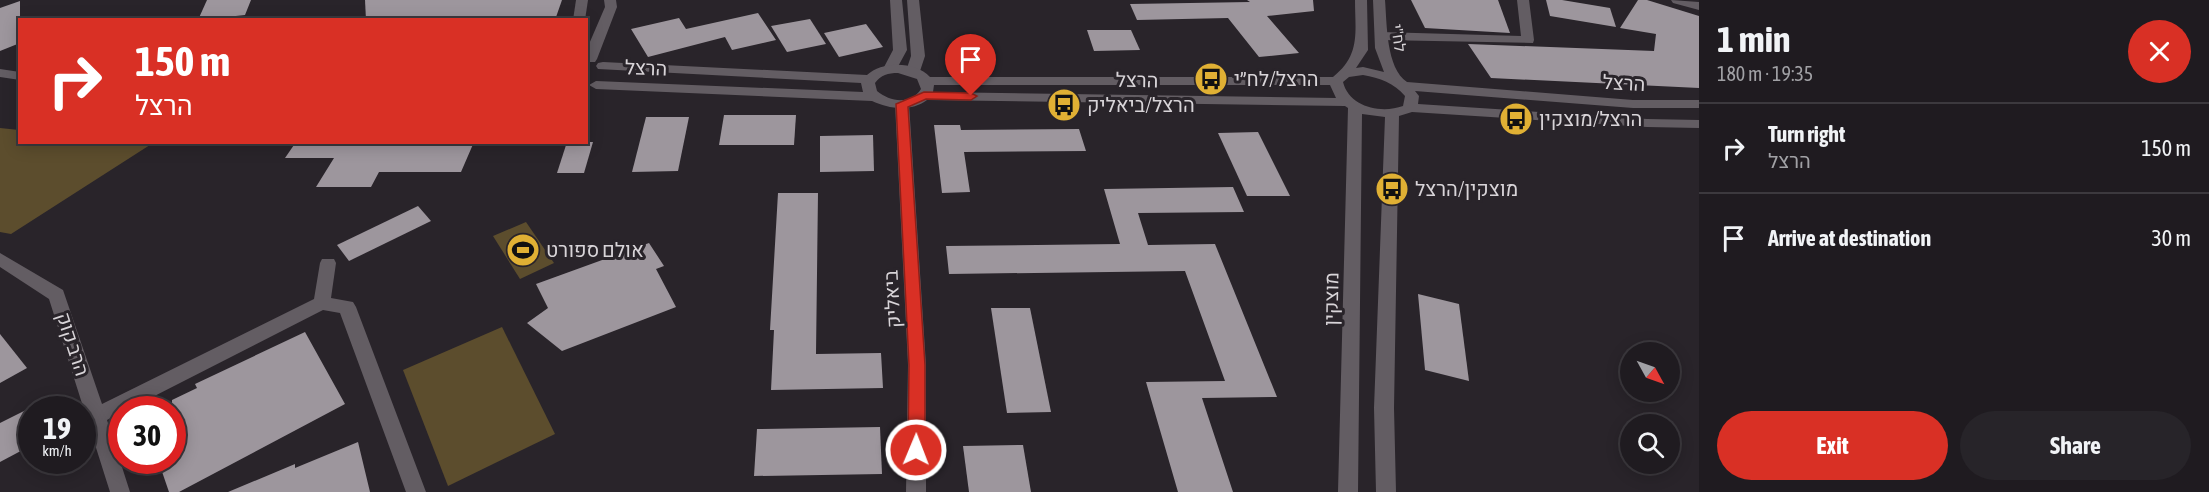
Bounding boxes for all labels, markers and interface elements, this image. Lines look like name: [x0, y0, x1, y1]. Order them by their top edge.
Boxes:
text: 1 min: [1717, 18, 1791, 60]
button: close: [2128, 20, 2191, 83]
street label: לח"י: [1388, 23, 1410, 53]
pin: [945, 34, 996, 96]
text: 150 m: [135, 37, 230, 85]
icon: right: [36, 42, 114, 120]
icon: arrive: [954, 43, 987, 76]
street label: הרצל: [624, 55, 668, 80]
bus stop icon: הרצל/לח״י: [1193, 61, 1229, 97]
text: 180 m · 19:35: [1717, 62, 1813, 85]
place label: הרצל/לח״י: [1234, 67, 1319, 90]
street label: הרצל: [1115, 68, 1159, 91]
street label: הרצל: [1602, 70, 1646, 95]
bus stop icon: הרצל/ביאליק: [1046, 87, 1082, 123]
text: הרצל: [135, 90, 193, 121]
place label: הרצל/ביאליק: [1087, 93, 1195, 116]
bus stop icon: הרצל/מוצקין: [1498, 101, 1534, 137]
place label: הרצל/מוצקין: [1539, 107, 1642, 130]
text: Turn right: [1768, 121, 1845, 147]
icon: right: [1717, 132, 1750, 165]
text: 150 m: [2141, 135, 2191, 161]
text: הרצל: [1768, 149, 1811, 172]
bus stop icon: מוצקין/הרצל: [1374, 171, 1410, 207]
place label: מוצקין/הרצל: [1415, 177, 1518, 200]
icon: arrive: [1717, 222, 1750, 255]
text: Arrive at destination: [1768, 225, 1931, 251]
text: 30 m: [2151, 225, 2191, 251]
sports icon: אולם ספורט: [505, 232, 541, 268]
place label: אולם ספורט: [546, 238, 644, 261]
street label: ביאליק: [878, 269, 905, 329]
street label: מוצקין: [1319, 272, 1342, 326]
street label: הרב קוק: [52, 309, 95, 379]
north arrow: [1620, 342, 1680, 402]
map controls: [1620, 342, 1680, 474]
speed limit sign: 30: [108, 396, 186, 474]
text: 19: [43, 411, 71, 445]
button: Exit: [1717, 411, 1948, 480]
button: Share: [1960, 411, 2191, 480]
button: search: [1620, 414, 1680, 474]
position arrow: [884, 418, 948, 482]
text: km/h: [42, 442, 72, 459]

